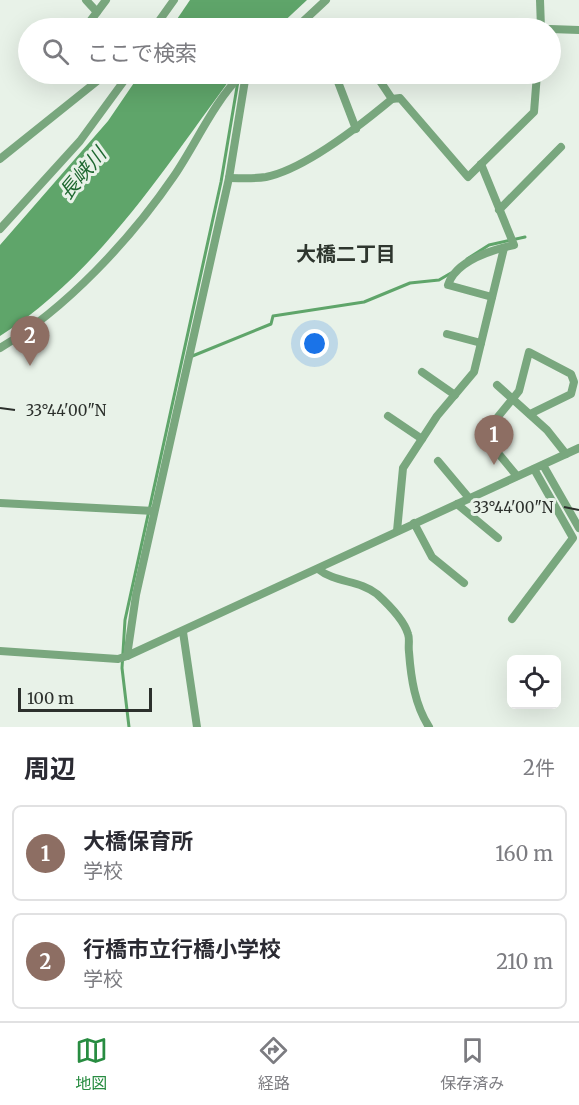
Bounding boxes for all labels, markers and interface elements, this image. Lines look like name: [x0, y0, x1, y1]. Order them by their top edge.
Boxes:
search box: [18, 18, 561, 84]
icon: search: [39, 35, 72, 68]
text: ここで検索: [87, 39, 197, 67]
water label: 長峡川: [53, 140, 112, 204]
district label: 大橋二丁目: [296, 241, 396, 266]
pin: 2: [10, 316, 50, 366]
your location: [300, 329, 329, 358]
text: 33°44'00"N: [26, 401, 107, 420]
pin: 1: [474, 416, 514, 465]
text: 33°44'00"N: [473, 498, 554, 517]
map controls: [507, 655, 561, 709]
button: locate: [507, 655, 561, 709]
scale bar: [18, 685, 152, 712]
text: 100 m: [27, 688, 74, 708]
text: 周辺: [24, 752, 76, 785]
text: 2件: [523, 755, 555, 780]
text: 大橋保育所: [83, 827, 193, 855]
text: 1: [41, 841, 50, 866]
text: 160 m: [495, 841, 553, 866]
text: 学校: [83, 858, 123, 883]
text: 行橋市立行橋小学校: [83, 935, 281, 963]
text: 2: [40, 949, 51, 974]
text: 210 m: [496, 949, 553, 974]
text: 学校: [83, 966, 123, 991]
tab: 地図: [75, 1034, 108, 1094]
tab: 経路: [257, 1034, 290, 1094]
tab: 保存済み: [440, 1034, 504, 1094]

